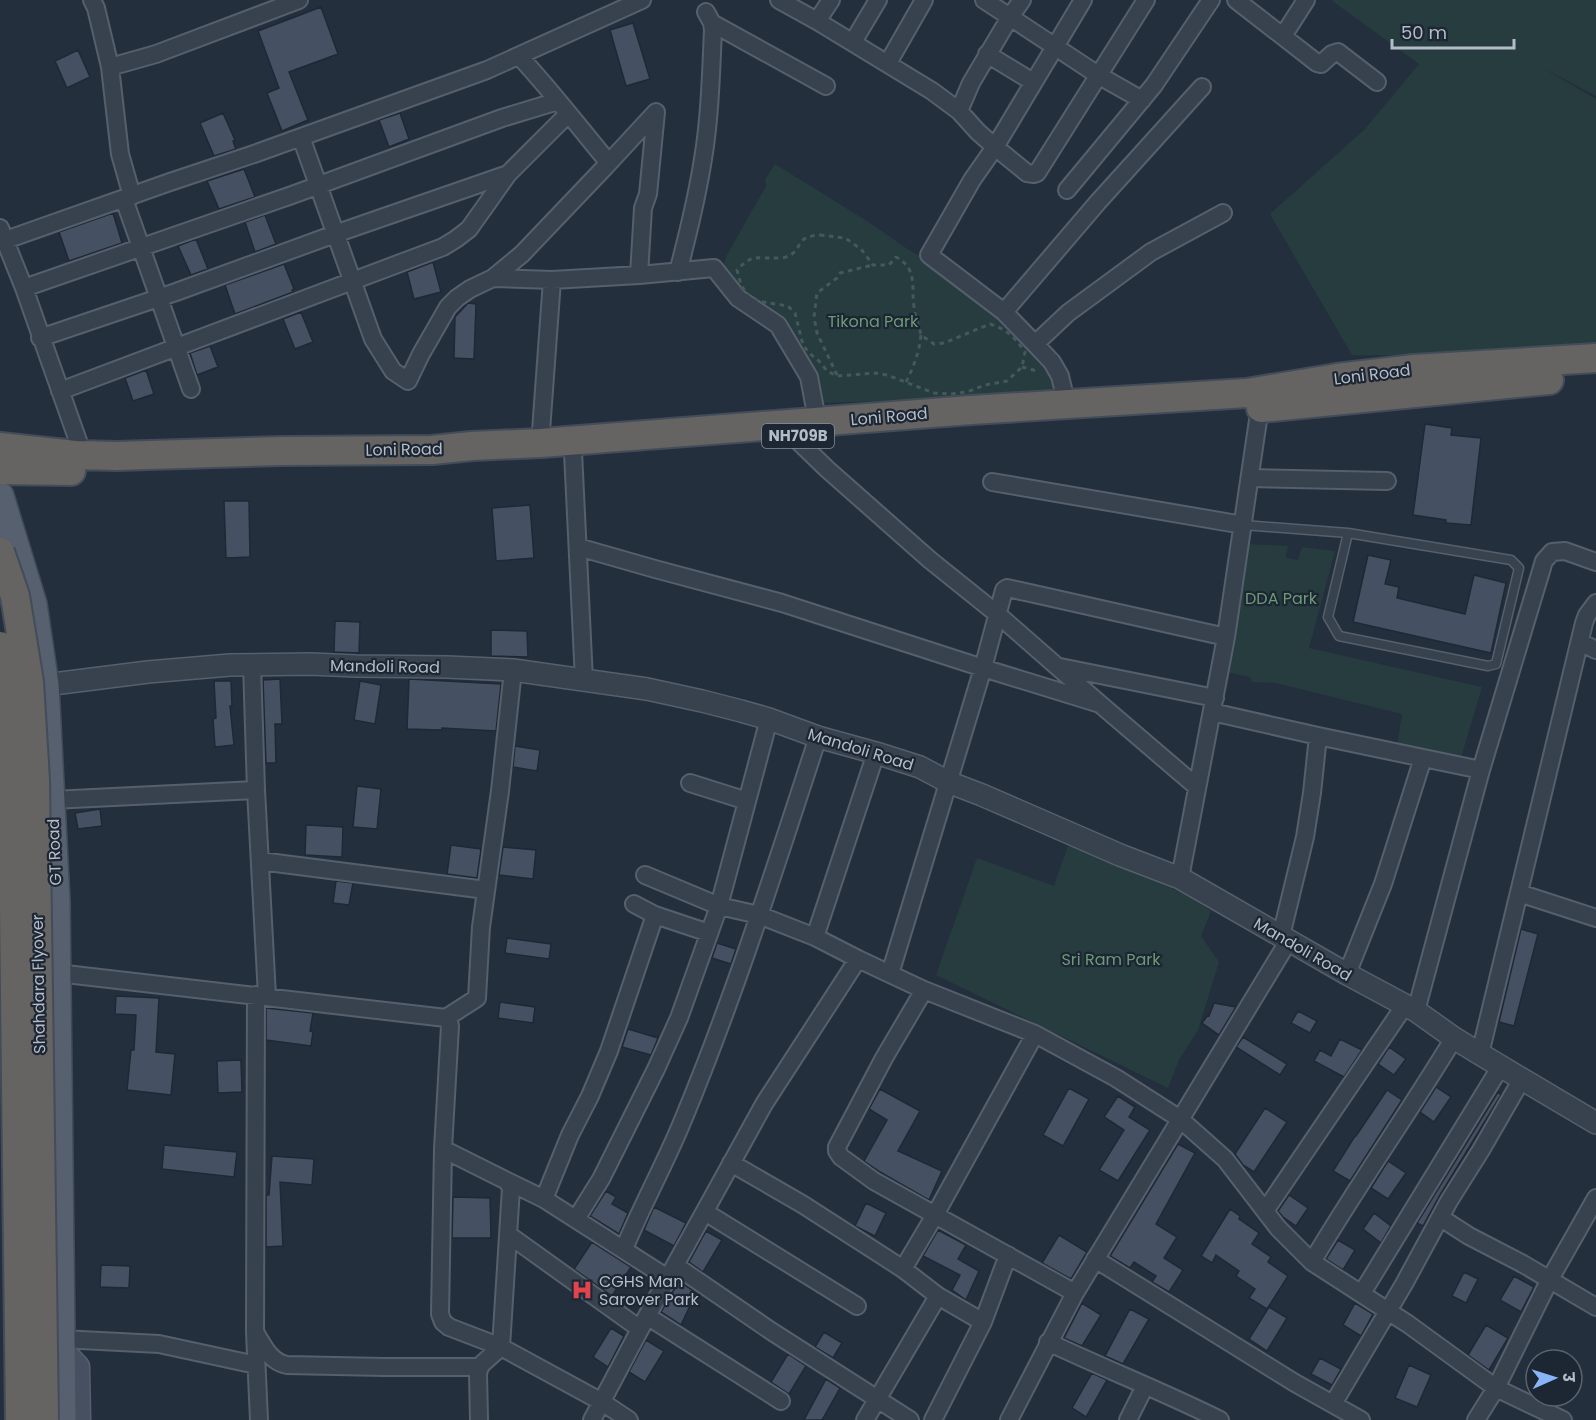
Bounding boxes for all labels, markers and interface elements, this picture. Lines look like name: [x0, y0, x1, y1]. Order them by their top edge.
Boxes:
scale bar: [1392, 12, 1514, 50]
text: 50 m: [1401, 20, 1447, 45]
park label: Tikona Park: [828, 310, 919, 333]
street label: Loni Road: [1332, 358, 1412, 391]
street label: Loni Road: [850, 402, 929, 431]
road number: NH709B: [762, 424, 834, 448]
street label: Loni Road: [365, 437, 443, 462]
park label: DDA Park: [1245, 587, 1318, 610]
street label: Mandoli Road: [330, 654, 440, 679]
street label: Mandoli Road: [805, 722, 917, 777]
street label: GT Road: [42, 818, 67, 886]
street label: Mandoli Road: [1250, 912, 1356, 987]
street label: Shahdara Flyover: [26, 914, 51, 1054]
park label: Sri Ram Park: [1061, 948, 1161, 971]
place label: CGHS Man Sarover Park: [599, 1270, 700, 1311]
hospital icon: CGHS Man Sarover Park: [570, 1278, 594, 1302]
north arrow: [1524, 1348, 1584, 1408]
text: उ: [1557, 1371, 1580, 1383]

